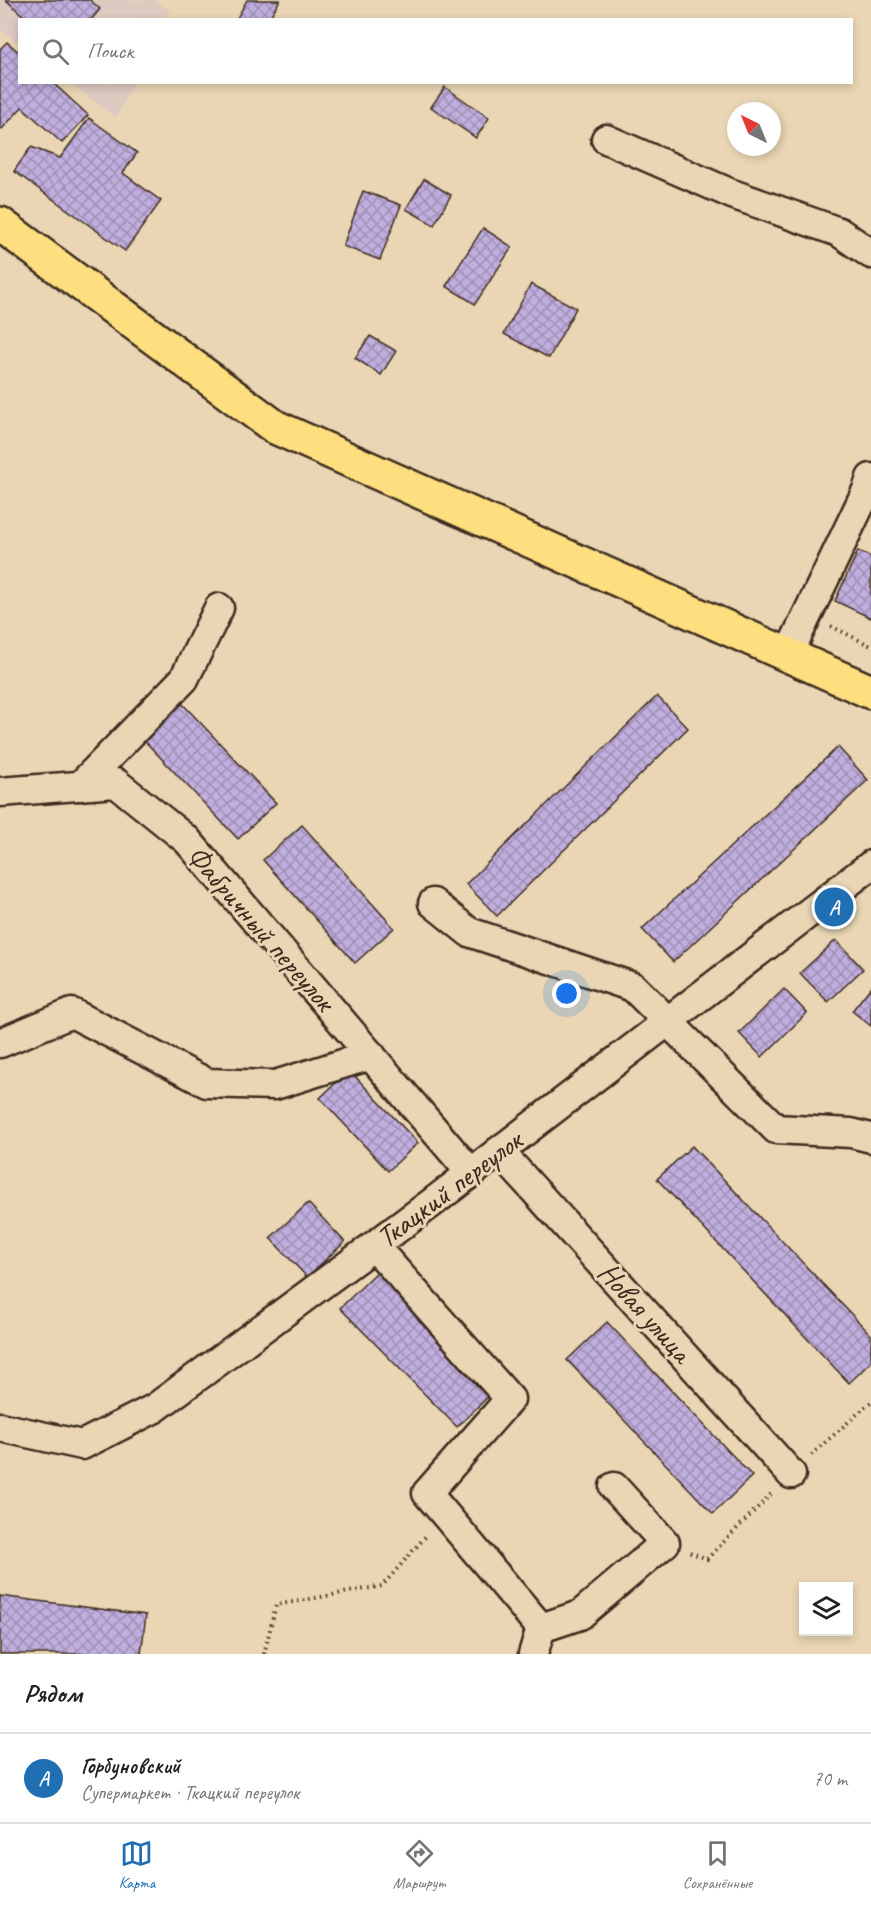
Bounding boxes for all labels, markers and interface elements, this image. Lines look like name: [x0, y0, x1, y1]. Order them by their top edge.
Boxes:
search box: [18, 18, 853, 84]
icon: search: [39, 35, 72, 68]
text: Поиск: [87, 37, 133, 65]
north arrow: [727, 102, 781, 156]
street label: Фабричный переулок: [179, 837, 345, 1021]
pin: A: [814, 884, 854, 930]
your location: [552, 979, 581, 1008]
street label: Ткацкий переулок: [368, 1120, 532, 1256]
street label: Новая улица: [590, 1254, 702, 1372]
map controls: [799, 1582, 853, 1636]
button: layers: [799, 1582, 853, 1636]
text: Рядом: [24, 1677, 82, 1710]
text: Горбуновский: [81, 1752, 180, 1780]
text: A: [38, 1766, 49, 1791]
text: 70 m: [813, 1766, 847, 1791]
text: Супермаркет · Ткацкий переулок: [81, 1780, 299, 1805]
tab: Карта: [119, 1837, 155, 1893]
tab: Маршрут: [393, 1837, 445, 1893]
tab: Сохранённые: [683, 1837, 752, 1893]

